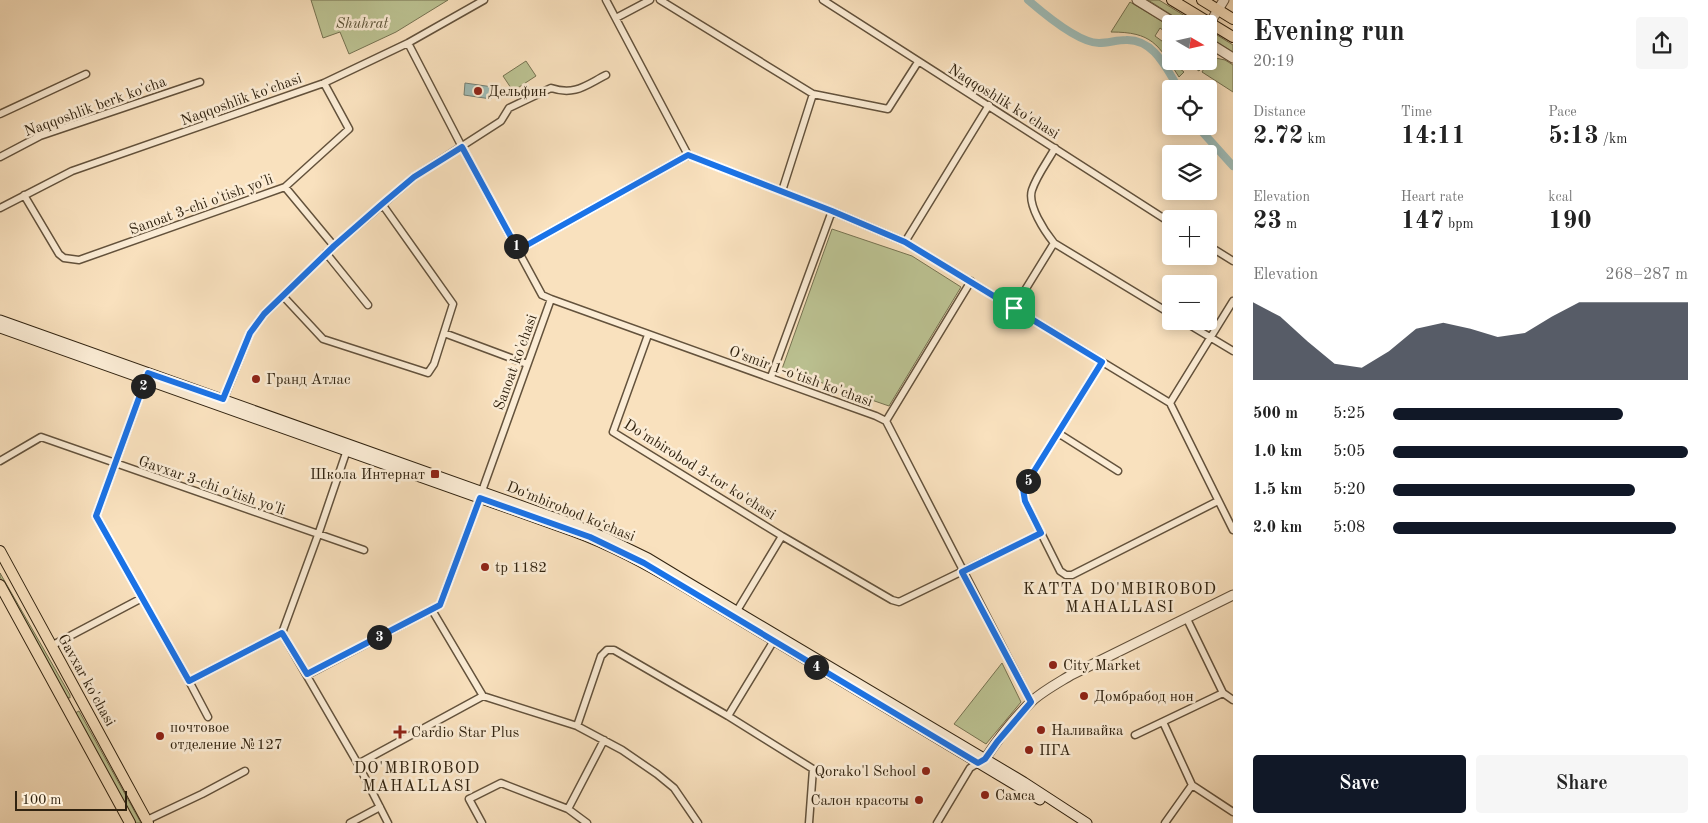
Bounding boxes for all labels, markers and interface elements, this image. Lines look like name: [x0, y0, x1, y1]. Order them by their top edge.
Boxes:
north arrow: [1162, 15, 1218, 70]
map controls: [1162, 15, 1217, 330]
park label: Shuhrat: [336, 17, 388, 32]
button: share: [1636, 17, 1688, 69]
text: Evening run: [1253, 19, 1405, 47]
text: 20:19: [1253, 54, 1295, 70]
street label: Naqqoshlik ko'chasi: [945, 62, 1061, 142]
street label: Naqqoshlik ko'chasi: [179, 72, 304, 129]
street label: Naqqoshlik berk ko'cha: [23, 75, 169, 140]
button: locate: [1162, 80, 1217, 135]
marker: Дельфин: [472, 85, 484, 97]
place label: Дельфин: [488, 85, 547, 100]
text: Distance: [1253, 105, 1306, 119]
text: Time: [1401, 105, 1432, 119]
text: Pace: [1548, 105, 1577, 119]
text: 2.72: [1253, 124, 1304, 149]
text: 14:11: [1401, 124, 1466, 149]
text: 5:13: [1548, 124, 1599, 149]
text: km: [1304, 132, 1326, 146]
text: /km: [1599, 132, 1627, 146]
button: layers: [1162, 145, 1217, 200]
street label: Sanoat 3-chi o'tish yo'li: [128, 172, 275, 238]
text: Elevation: [1253, 190, 1310, 204]
text: Heart rate: [1401, 190, 1464, 204]
text: kcal: [1548, 190, 1572, 204]
text: 23: [1253, 209, 1282, 234]
text: 147: [1401, 209, 1444, 234]
text: 190: [1548, 209, 1592, 234]
button: +: [1162, 210, 1217, 265]
text: m: [1282, 217, 1297, 231]
text: bpm: [1444, 217, 1474, 231]
pin: 1: [504, 234, 528, 258]
text: 1: [512, 239, 521, 253]
text: Elevation: [1253, 267, 1318, 283]
text: 268–287 m: [1605, 267, 1688, 283]
button: −: [1162, 275, 1217, 330]
pin: [993, 287, 1035, 329]
icon: arrive: [1000, 294, 1028, 322]
street label: Sanoat ko'chasi: [492, 313, 541, 412]
street label: O'smir 1-o'tish ko'chasi: [727, 344, 874, 410]
marker: Гранд Атлас: [250, 373, 262, 385]
place label: Гранд Атлас: [266, 373, 351, 388]
pin: 2: [130, 374, 156, 398]
text: 2: [139, 379, 148, 393]
text: 500 m: [1253, 406, 1298, 422]
text: 5:25: [1333, 406, 1365, 422]
street label: Do'mbirobod 3-tor ko'chasi: [621, 417, 778, 523]
text: 1.0 km: [1253, 444, 1302, 460]
text: 5:05: [1333, 444, 1365, 460]
street label: Gavxar 3-chi o'tish yo'li: [136, 454, 287, 519]
place label: Школа Интернат: [310, 468, 425, 483]
marker: Школа Интернат: [429, 468, 441, 480]
pin: 5: [1016, 468, 1040, 494]
text: 5: [1024, 474, 1033, 488]
street label: Doʻmbirobod koʻchasi: [504, 480, 637, 545]
text: 1.5 km: [1253, 482, 1302, 498]
text: 5:20: [1333, 482, 1365, 498]
text: 2.0 km: [1253, 520, 1302, 536]
text: 5:08: [1333, 520, 1365, 536]
marker: tp 1182: [479, 561, 491, 573]
place label: tp 1182: [495, 561, 547, 576]
district label: KATTA DO'MBIROBOD MAHALLASI: [1023, 582, 1217, 616]
pin: 3: [366, 624, 392, 650]
text: 3: [375, 630, 384, 644]
street label: Gavxar ko'chasi: [54, 632, 117, 729]
pin: 4: [804, 654, 828, 680]
marker: City Market: [1047, 659, 1059, 671]
place label: City Market: [1063, 659, 1141, 674]
text: 4: [812, 660, 821, 674]
marker: Домбрабод нон: [1078, 690, 1090, 702]
place label: Домбрабод нон: [1094, 690, 1194, 705]
place label: почтовое отделение №127: [170, 721, 283, 753]
marker: Наливайка: [1035, 724, 1047, 736]
place label: Наливайка: [1051, 724, 1124, 739]
marker: Cardio Star Plus: [393, 725, 407, 739]
place label: Cardio Star Plus: [411, 726, 519, 741]
marker: почтовое отделение №127: [154, 730, 166, 742]
marker: ПГА: [1023, 744, 1035, 756]
place label: ПГА: [1039, 744, 1071, 759]
button: Save: [1253, 755, 1466, 813]
button: Share: [1476, 755, 1688, 813]
district label: DO'MBIROBOD MAHALLASI: [354, 761, 480, 795]
place label: Qorako'l School: [814, 765, 916, 780]
marker: Qorako'l School: [920, 765, 932, 777]
scale bar: [15, 788, 128, 811]
marker: Самса: [979, 789, 991, 801]
place label: Самса: [995, 789, 1036, 804]
text: 100 m: [22, 793, 61, 807]
place label: Салон красоты: [810, 794, 909, 809]
marker: Салон красоты: [913, 794, 925, 806]

